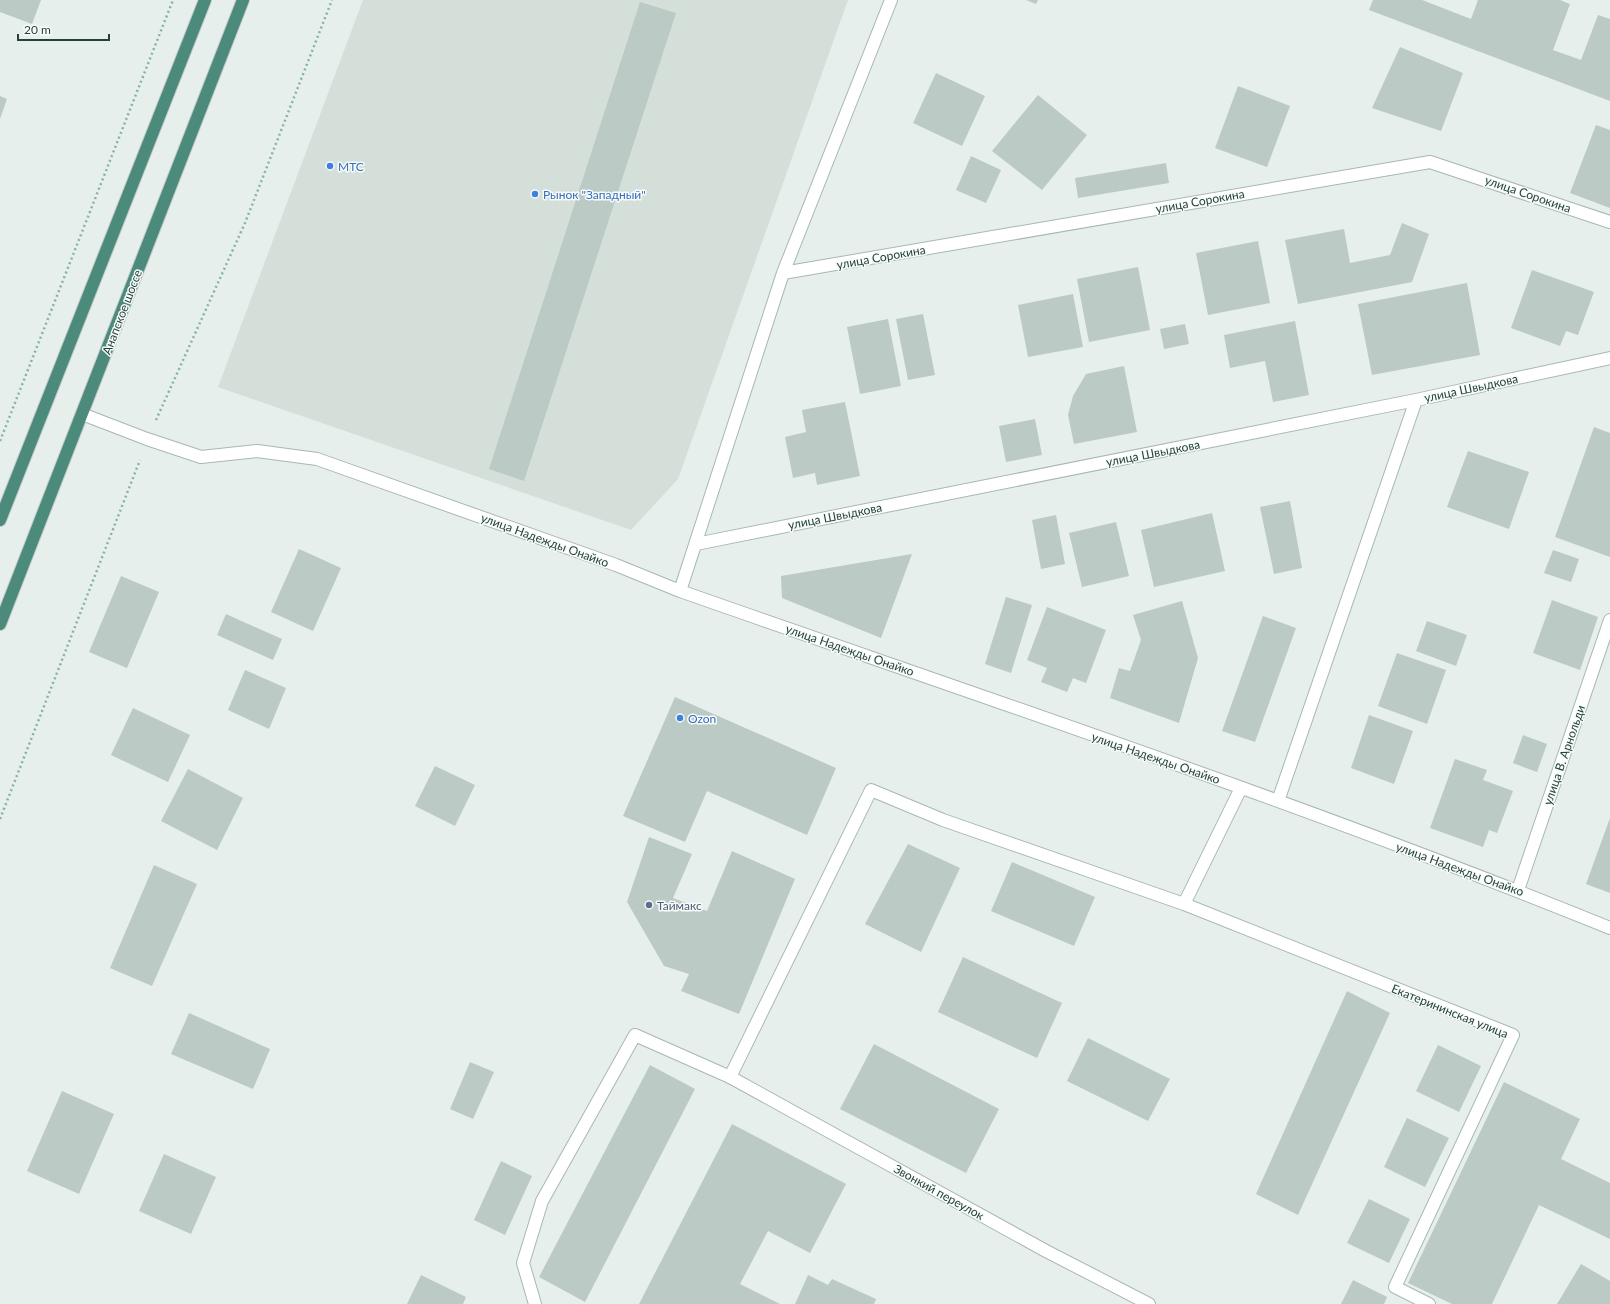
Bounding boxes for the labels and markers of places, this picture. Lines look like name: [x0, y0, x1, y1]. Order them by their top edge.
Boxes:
place label: МТС: [338, 159, 364, 174]
marker: МТС: [325, 161, 335, 171]
place label: Рынок "Западный": [543, 187, 646, 202]
marker: Рынок "Западный": [530, 189, 540, 199]
place label: Ozon: [688, 711, 716, 726]
marker: Ozon: [675, 713, 685, 723]
place label: Таймакс: [657, 898, 702, 913]
marker: Таймакс: [644, 900, 654, 910]

